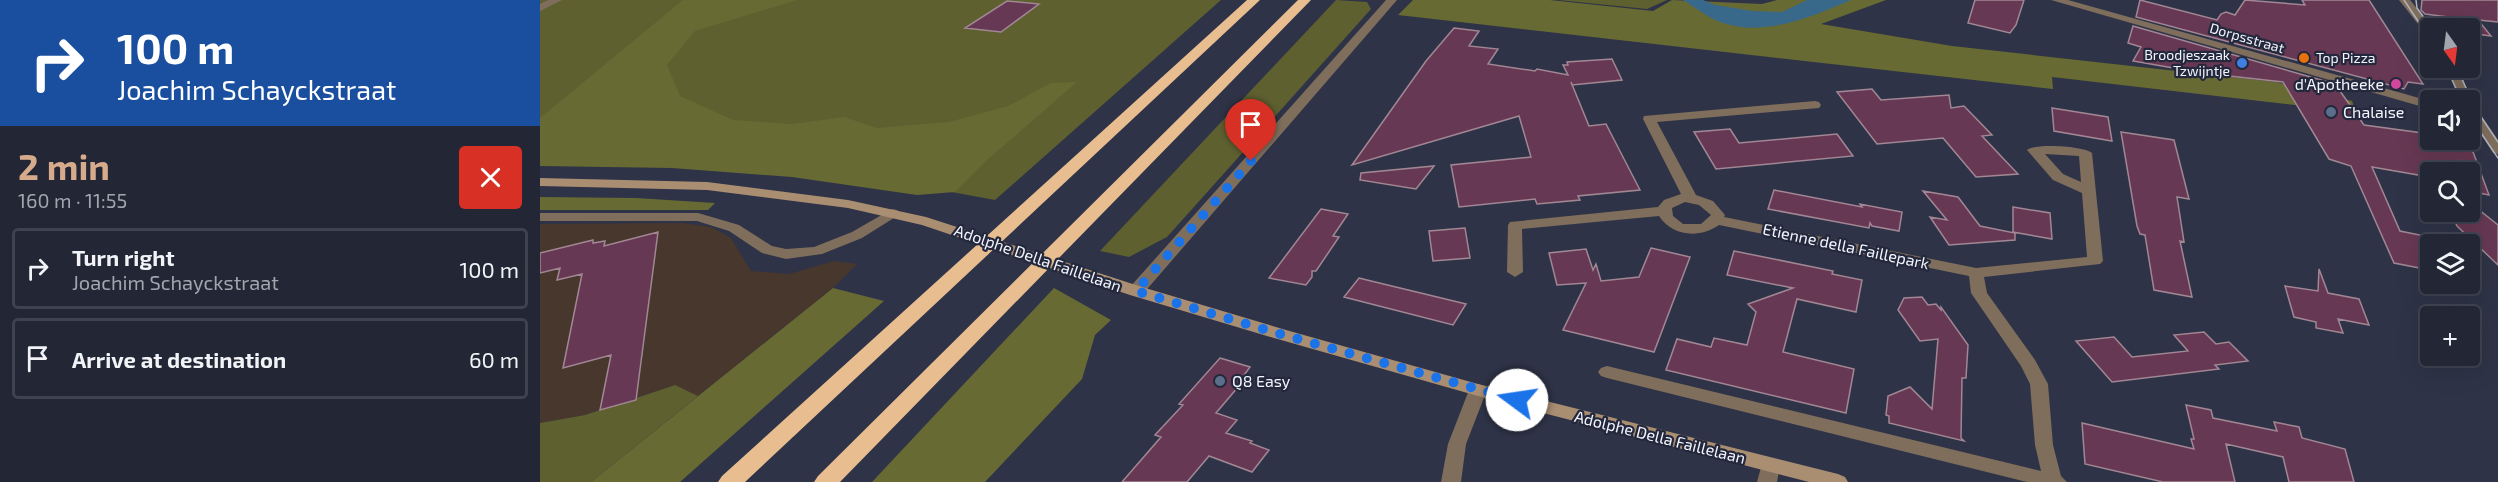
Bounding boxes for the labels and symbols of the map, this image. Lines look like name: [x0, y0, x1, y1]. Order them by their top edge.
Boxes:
north arrow: [2420, 18, 2480, 78]
street label: Dorpsstraat: [2208, 19, 2286, 56]
place label: Broodjeszaak Tzwijntje: [2144, 46, 2230, 79]
place label: Top Pizza: [2316, 49, 2375, 66]
marker: Top Pizza: [2297, 51, 2311, 65]
marker: Broodjeszaak Tzwijntje: [2235, 56, 2249, 70]
place label: d'Apotheeke: [2295, 74, 2384, 93]
marker: d'Apotheeke: [2389, 77, 2403, 91]
pin: [1225, 99, 1276, 161]
place label: Chalaise: [2343, 102, 2404, 121]
marker: Chalaise: [2324, 105, 2338, 119]
street label: Etienne della Faillepark: [1761, 219, 1931, 272]
street label: Adolphe Della Faillelaan: [952, 220, 1124, 295]
position arrow: [1485, 368, 1549, 432]
place label: Q8 Easy: [1232, 371, 1291, 391]
marker: Q8 Easy: [1213, 374, 1227, 388]
street label: Adolphe Della Faillelaan: [1573, 406, 1748, 467]

